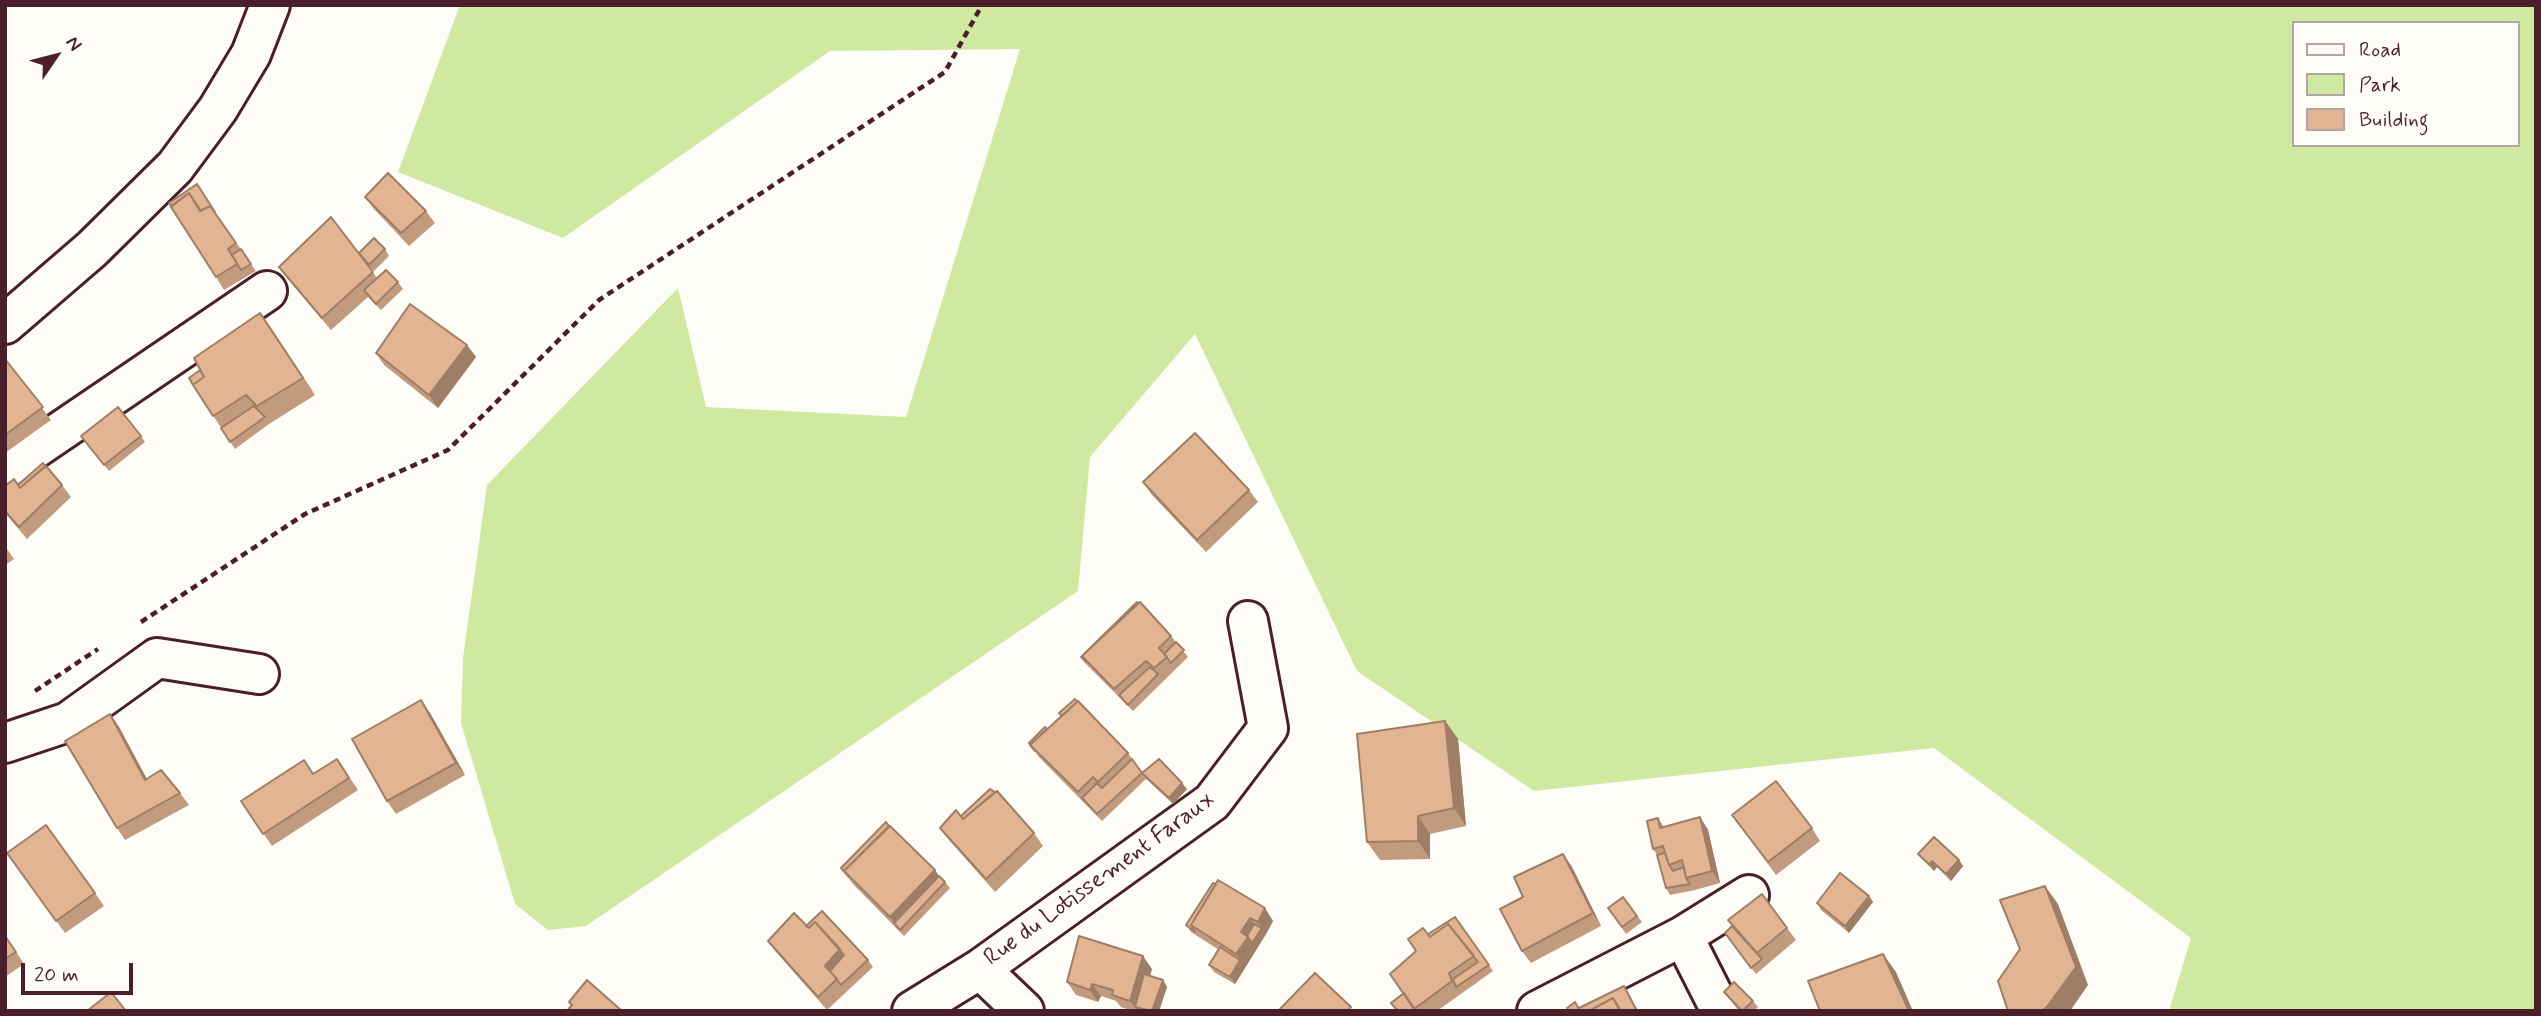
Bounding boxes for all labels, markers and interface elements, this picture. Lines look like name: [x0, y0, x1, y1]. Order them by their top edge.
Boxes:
north arrow: [21, 21, 91, 91]
legend: [2292, 21, 2520, 147]
text: N: [60, 31, 87, 56]
text: Road: [2359, 36, 2401, 64]
text: Park: [2359, 71, 2401, 99]
text: Building: [2359, 106, 2429, 134]
street label: Rue du Lotissement Faraux: [979, 787, 1221, 973]
scale bar: [24, 950, 136, 994]
text: 20 m: [34, 961, 79, 989]

